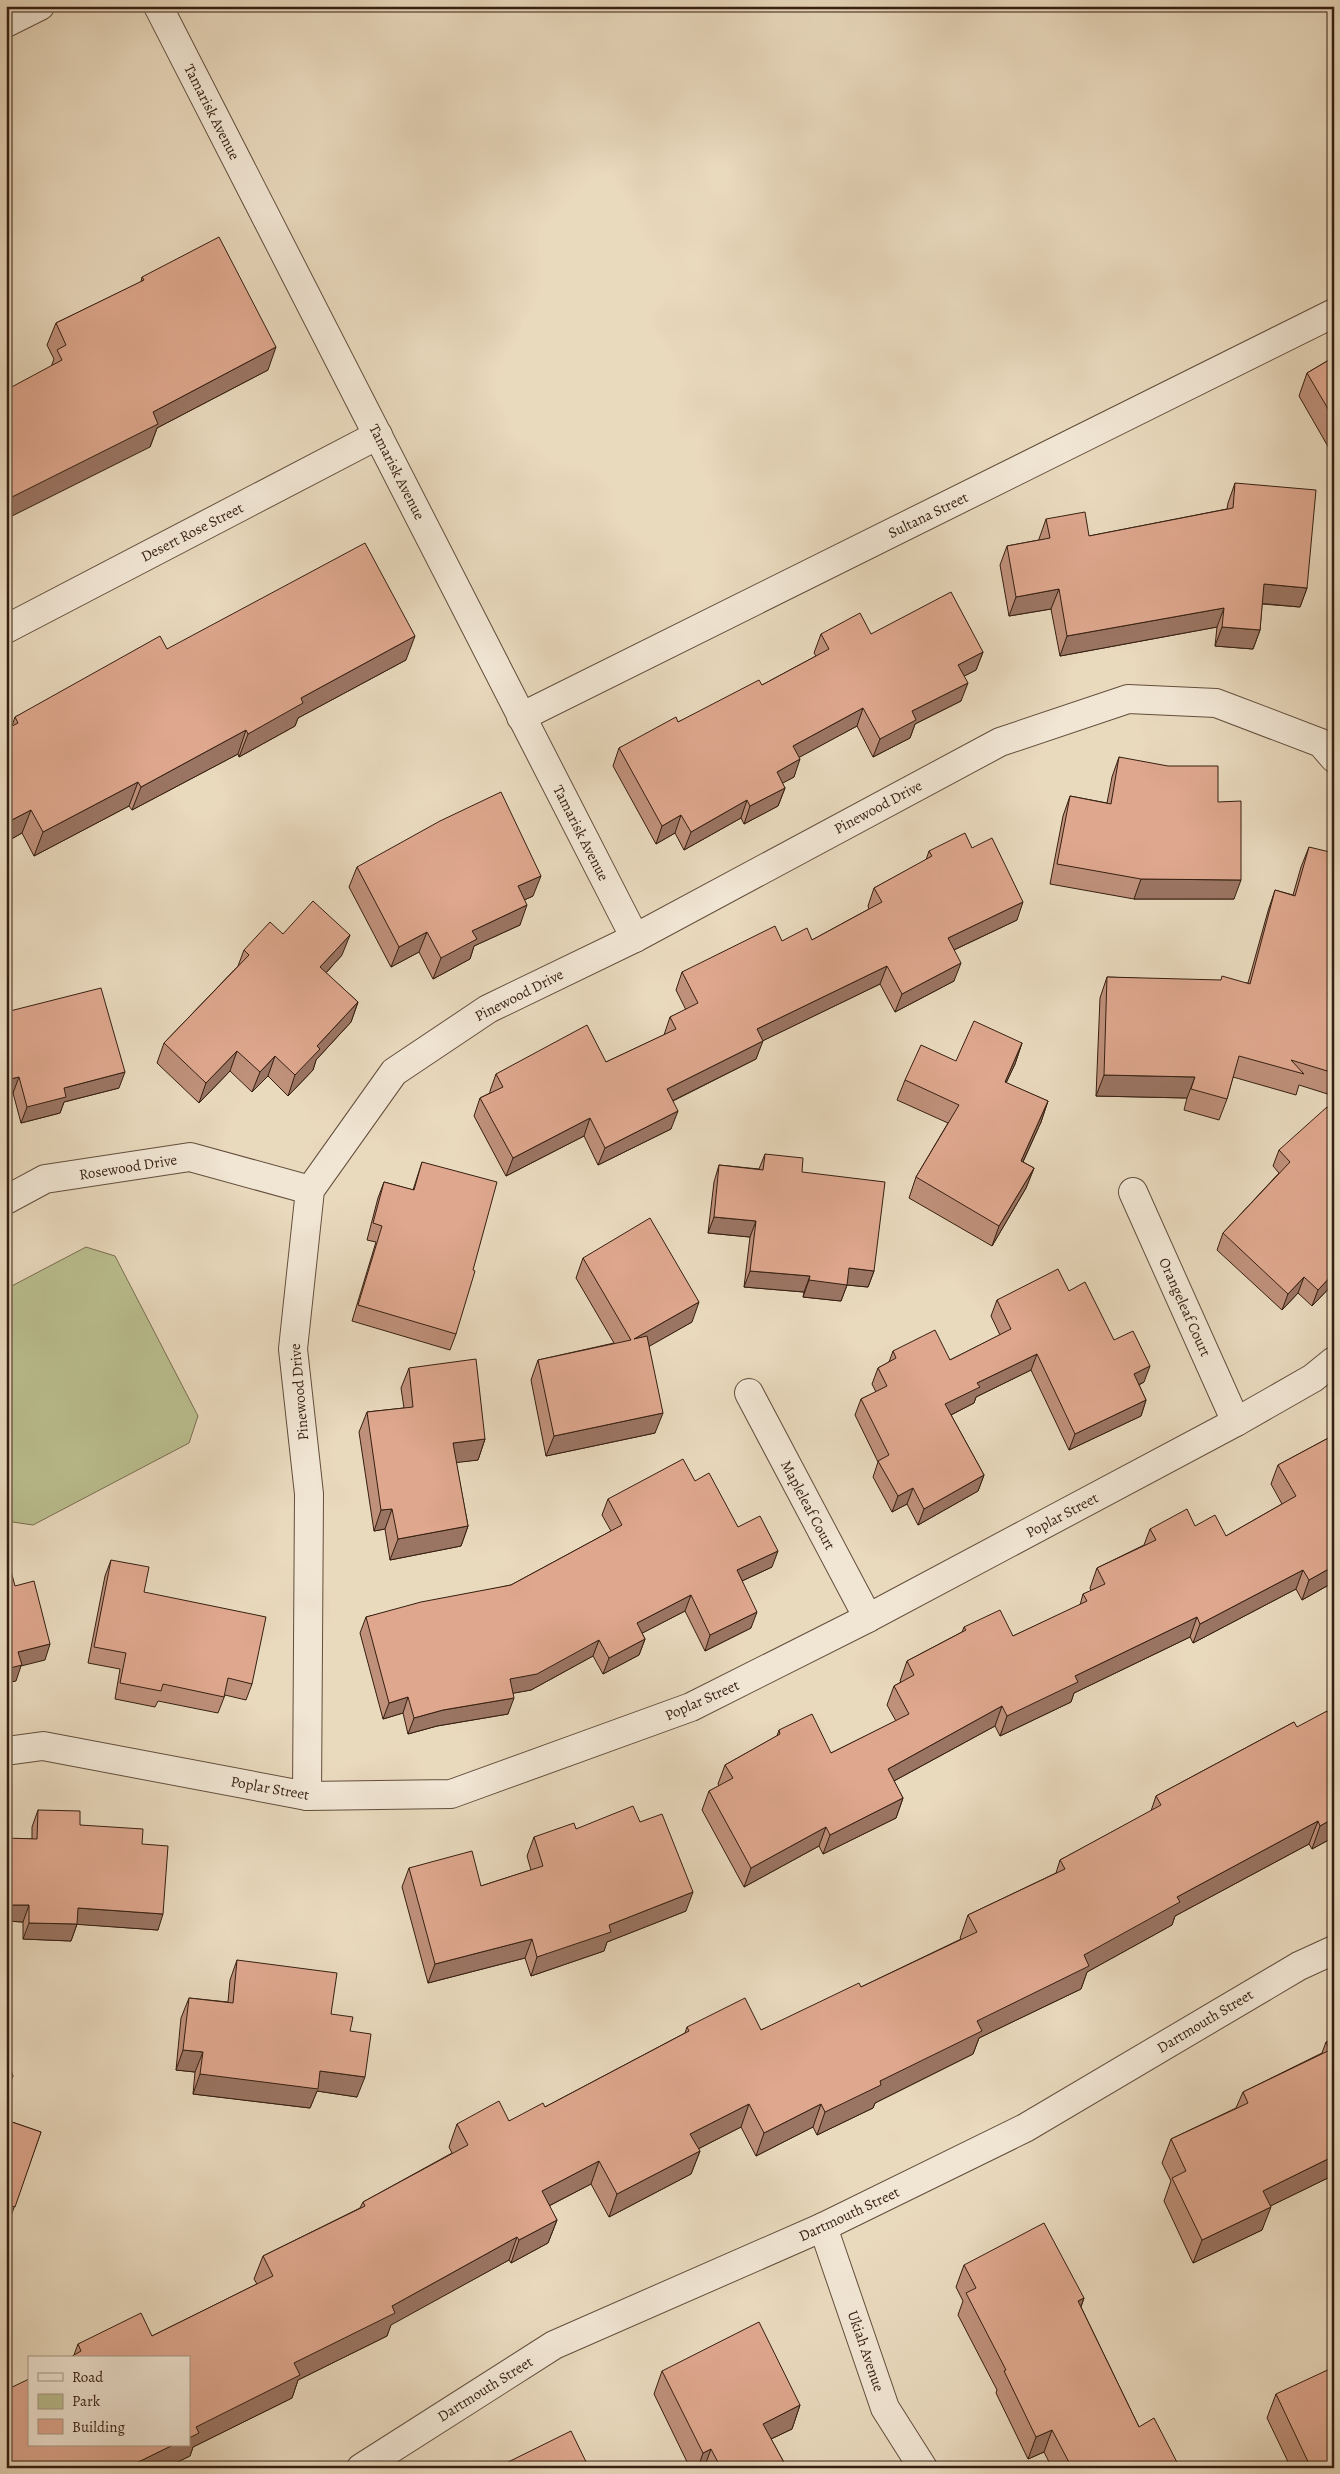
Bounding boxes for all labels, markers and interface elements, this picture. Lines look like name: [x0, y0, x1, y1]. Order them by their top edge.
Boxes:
street label: Tamarisk Avenue: [179, 61, 245, 164]
street label: Tamarisk Avenue: [364, 421, 430, 524]
street label: Sultana Street: [885, 487, 971, 543]
street label: Desert Rose Street: [137, 498, 247, 566]
street label: Pinewood Drive: [830, 775, 926, 839]
street label: Tamarisk Avenue: [548, 782, 614, 885]
street label: Pinewood Drive: [471, 964, 567, 1026]
street label: Rosewood Drive: [78, 1149, 179, 1185]
street label: Orangeleaf Court: [1154, 1254, 1216, 1360]
street label: Pinewood Drive: [285, 1342, 313, 1441]
street label: Mapleleaf Court: [776, 1457, 840, 1553]
street label: Poplar Street: [1022, 1488, 1102, 1542]
street label: Poplar Street: [662, 1675, 742, 1725]
street label: Poplar Street: [229, 1771, 311, 1805]
street label: Dartmouth Street: [1153, 1984, 1257, 2058]
street label: Dartmouth Street: [795, 2182, 903, 2246]
street label: Ukiah Avenue: [843, 2308, 889, 2394]
street label: Dartmouth Street: [433, 2352, 537, 2426]
legend: [28, 2356, 190, 2446]
text: Road: [72, 2367, 104, 2387]
text: Park: [72, 2391, 101, 2411]
text: Building: [72, 2417, 125, 2437]

